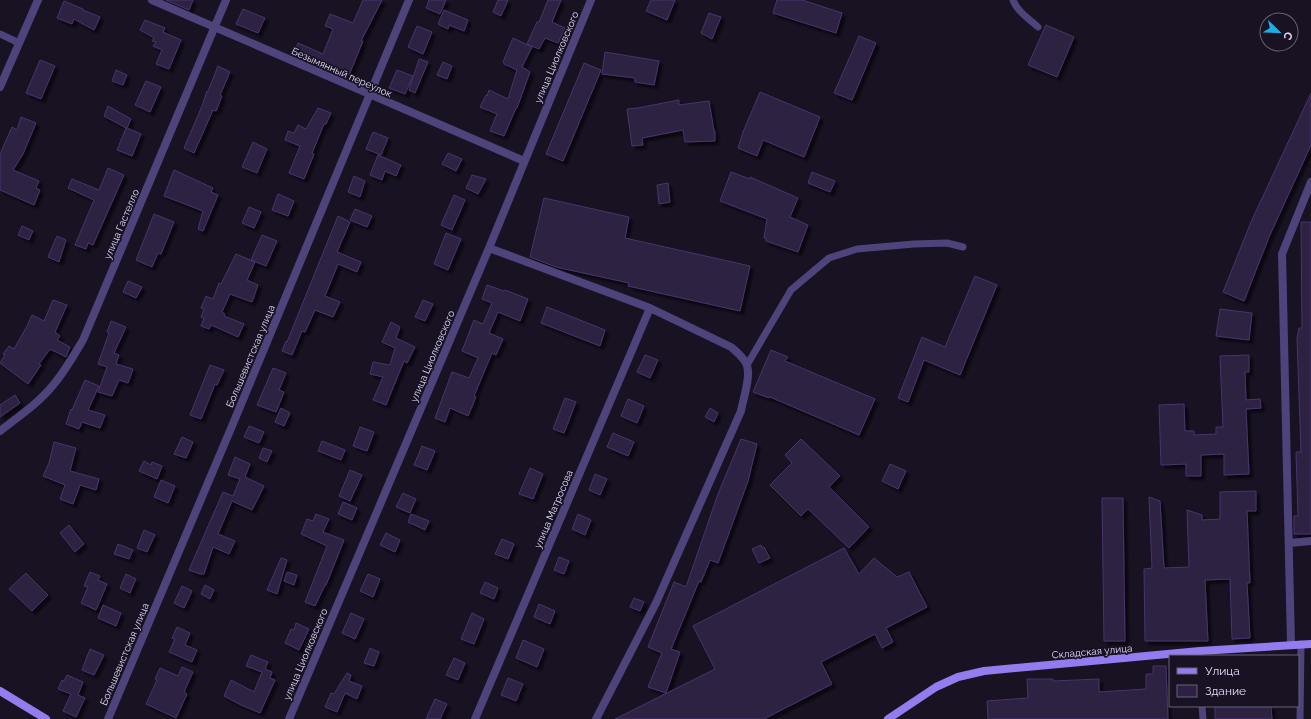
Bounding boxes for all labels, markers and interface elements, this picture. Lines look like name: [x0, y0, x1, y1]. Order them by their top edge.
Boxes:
street label: улица Циолковского: [532, 10, 581, 105]
north arrow: [1259, 12, 1299, 52]
text: С: [1280, 30, 1295, 42]
street label: Безымянный переулок: [290, 45, 394, 100]
street label: улица Гастелло: [102, 188, 141, 261]
street label: Большевистская улица: [224, 303, 277, 409]
street label: улица Циолковского: [408, 309, 457, 404]
street label: улица Матросова: [532, 468, 575, 550]
street label: Большевистская улица: [98, 601, 151, 707]
street label: улица Циолковского: [281, 607, 330, 702]
street label: Складская улица: [1051, 642, 1133, 661]
legend: [1169, 655, 1299, 707]
text: Улица: [1205, 664, 1240, 678]
text: Здание: [1205, 684, 1246, 698]

